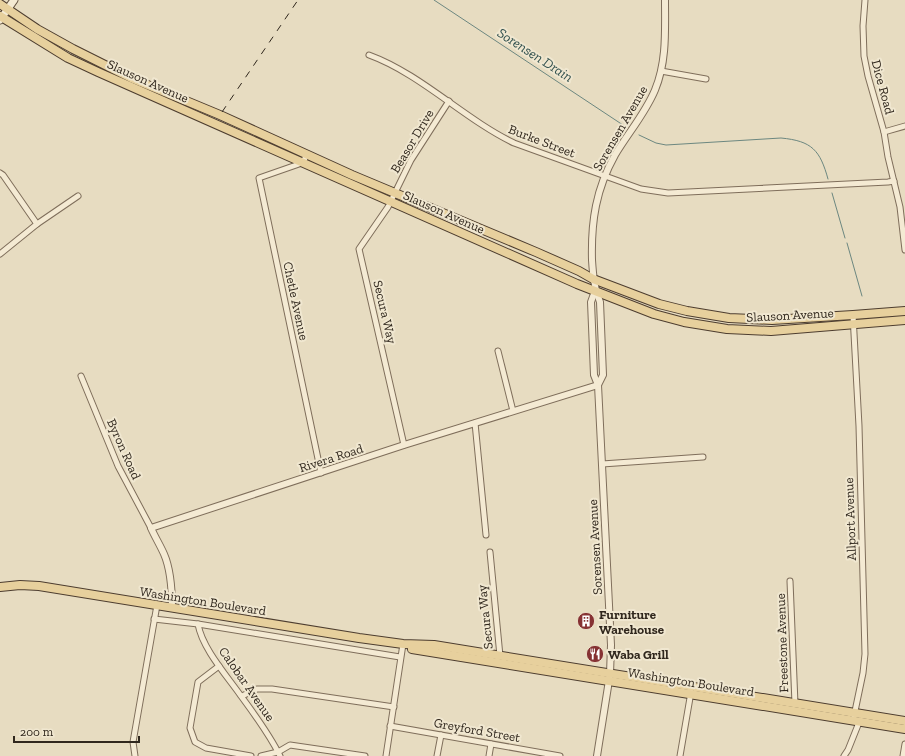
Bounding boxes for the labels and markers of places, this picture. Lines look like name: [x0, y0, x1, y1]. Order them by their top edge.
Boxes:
place label: Furniture Warehouse: [599, 607, 665, 637]
building icon: Furniture Warehouse: [576, 611, 596, 631]
restaurant icon: Waba Grill: [585, 644, 605, 664]
place label: Waba Grill: [608, 647, 669, 662]

